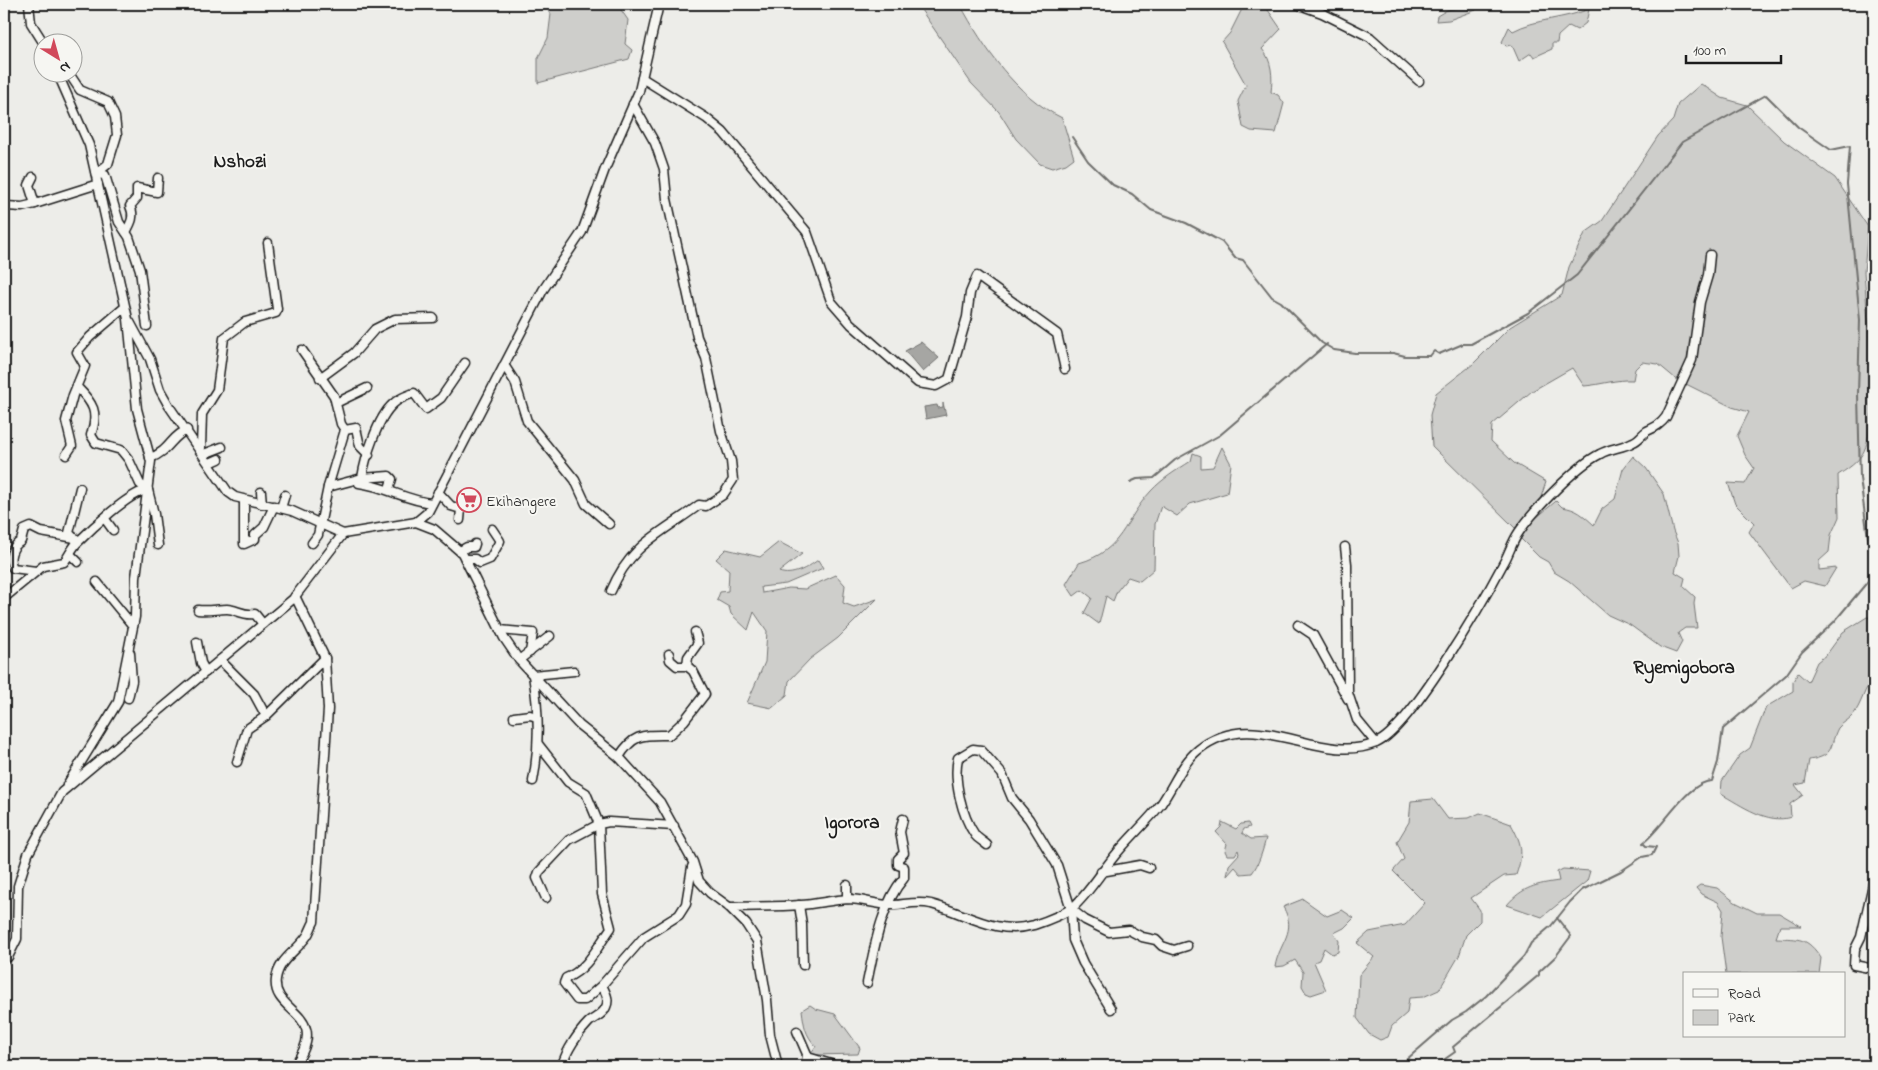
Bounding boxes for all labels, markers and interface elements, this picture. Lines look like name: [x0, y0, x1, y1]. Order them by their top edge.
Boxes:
north arrow: [32, 32, 82, 82]
scale bar: [1686, 32, 1780, 64]
text: 100 m: [1693, 40, 1726, 62]
text: N: [55, 56, 75, 78]
district label: Nshozi: [214, 149, 266, 176]
supermarket icon: Ekihangere: [456, 487, 482, 513]
place label: Ekihangere: [486, 490, 557, 514]
district label: Ryemigobora: [1633, 655, 1735, 684]
district label: Igorora: [825, 810, 879, 839]
legend: [1683, 972, 1846, 1038]
text: Road: [1728, 983, 1761, 1005]
text: Park: [1728, 1007, 1756, 1029]

